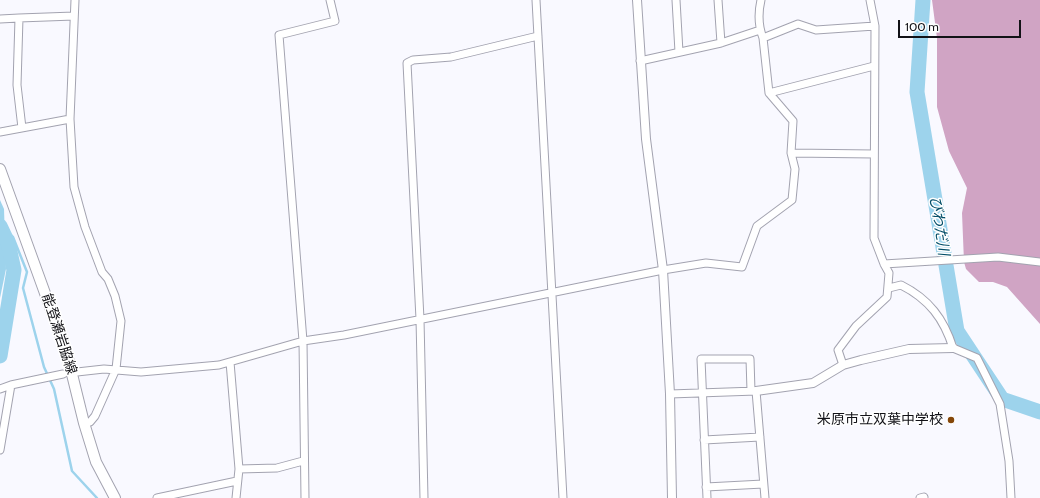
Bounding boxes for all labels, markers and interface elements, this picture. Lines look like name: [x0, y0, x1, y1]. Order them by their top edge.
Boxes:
scale bar: [900, 12, 1023, 38]
text: 100 m: [905, 19, 939, 34]
water label: びわだ川: [925, 195, 953, 257]
street label: 能登瀬岩脇線: [38, 291, 80, 377]
place label: 米原市立双葉中学校: [817, 412, 943, 428]
marker: 米原市立双葉中学校: [946, 415, 956, 425]

